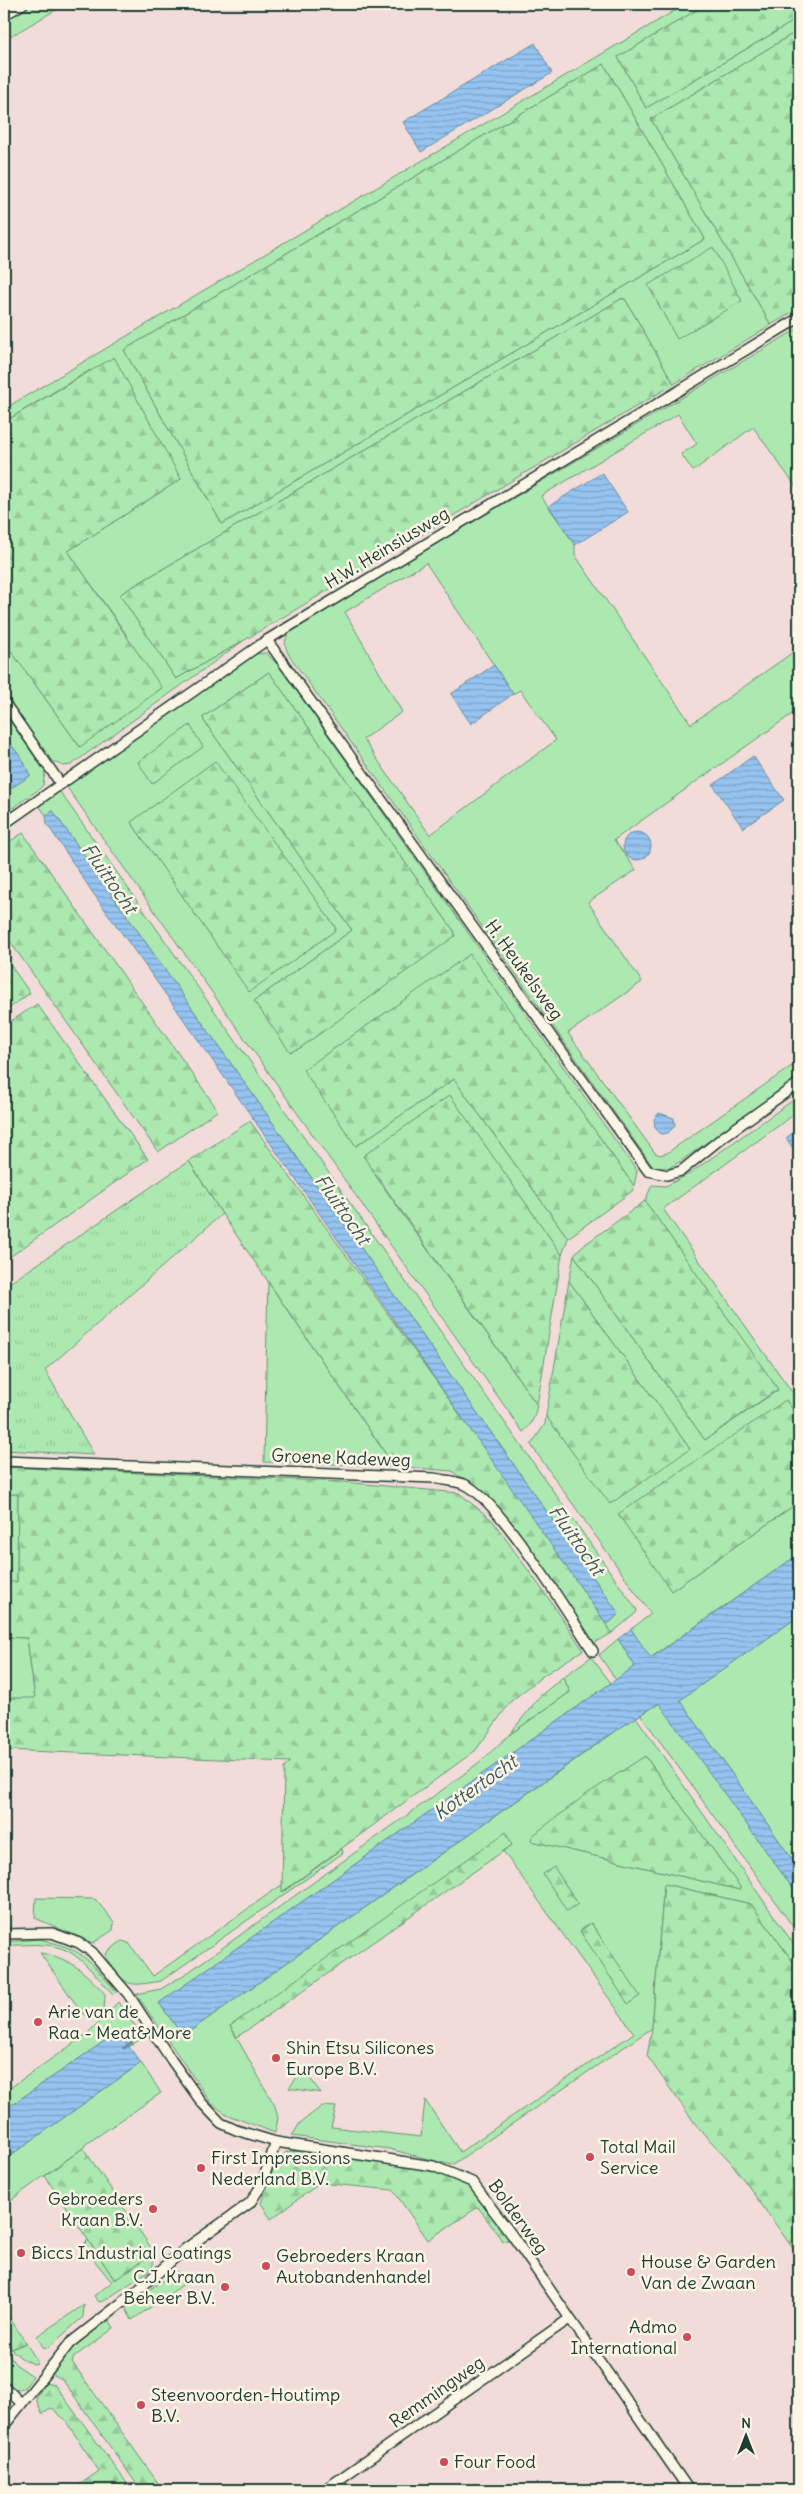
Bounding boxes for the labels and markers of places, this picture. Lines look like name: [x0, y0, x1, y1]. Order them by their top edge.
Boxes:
place label: Arie van de Raa - Meat&More: [48, 2000, 191, 2044]
marker: Arie van de Raa - Meat&More: [32, 2016, 44, 2028]
place label: Shin Etsu Silicones Europe B.V.: [286, 2036, 434, 2080]
marker: Shin Etsu Silicones Europe B.V.: [270, 2052, 282, 2064]
place label: Total Mail Service: [600, 2135, 676, 2179]
place label: First Impressions Nederland B.V.: [211, 2146, 351, 2190]
marker: Total Mail Service: [584, 2151, 596, 2163]
marker: First Impressions Nederland B.V.: [195, 2162, 207, 2174]
place label: Gebroeders Kraan B.V.: [48, 2187, 143, 2231]
marker: Gebroeders Kraan B.V.: [147, 2203, 159, 2215]
place label: Biccs Industrial Coatings: [31, 2241, 232, 2264]
place label: Gebroeders Kraan Autobandenhandel: [276, 2244, 431, 2288]
marker: Biccs Industrial Coatings: [15, 2247, 27, 2259]
place label: House & Garden Van de Zwaan: [641, 2250, 776, 2294]
marker: Gebroeders Kraan Autobandenhandel: [260, 2260, 272, 2272]
place label: C.J. Kraan Beheer B.V.: [123, 2265, 215, 2309]
marker: House & Garden Van de Zwaan: [625, 2266, 637, 2278]
marker: C.J. Kraan Beheer B.V.: [219, 2281, 231, 2293]
place label: Admo International: [570, 2315, 677, 2359]
marker: Admo International: [681, 2331, 693, 2343]
place label: Steenvoorden-Houtimp B.V.: [151, 2383, 340, 2427]
marker: Steenvoorden-Houtimp B.V.: [135, 2399, 147, 2411]
place label: Four Food: [454, 2450, 536, 2473]
marker: Four Food: [438, 2456, 450, 2468]

